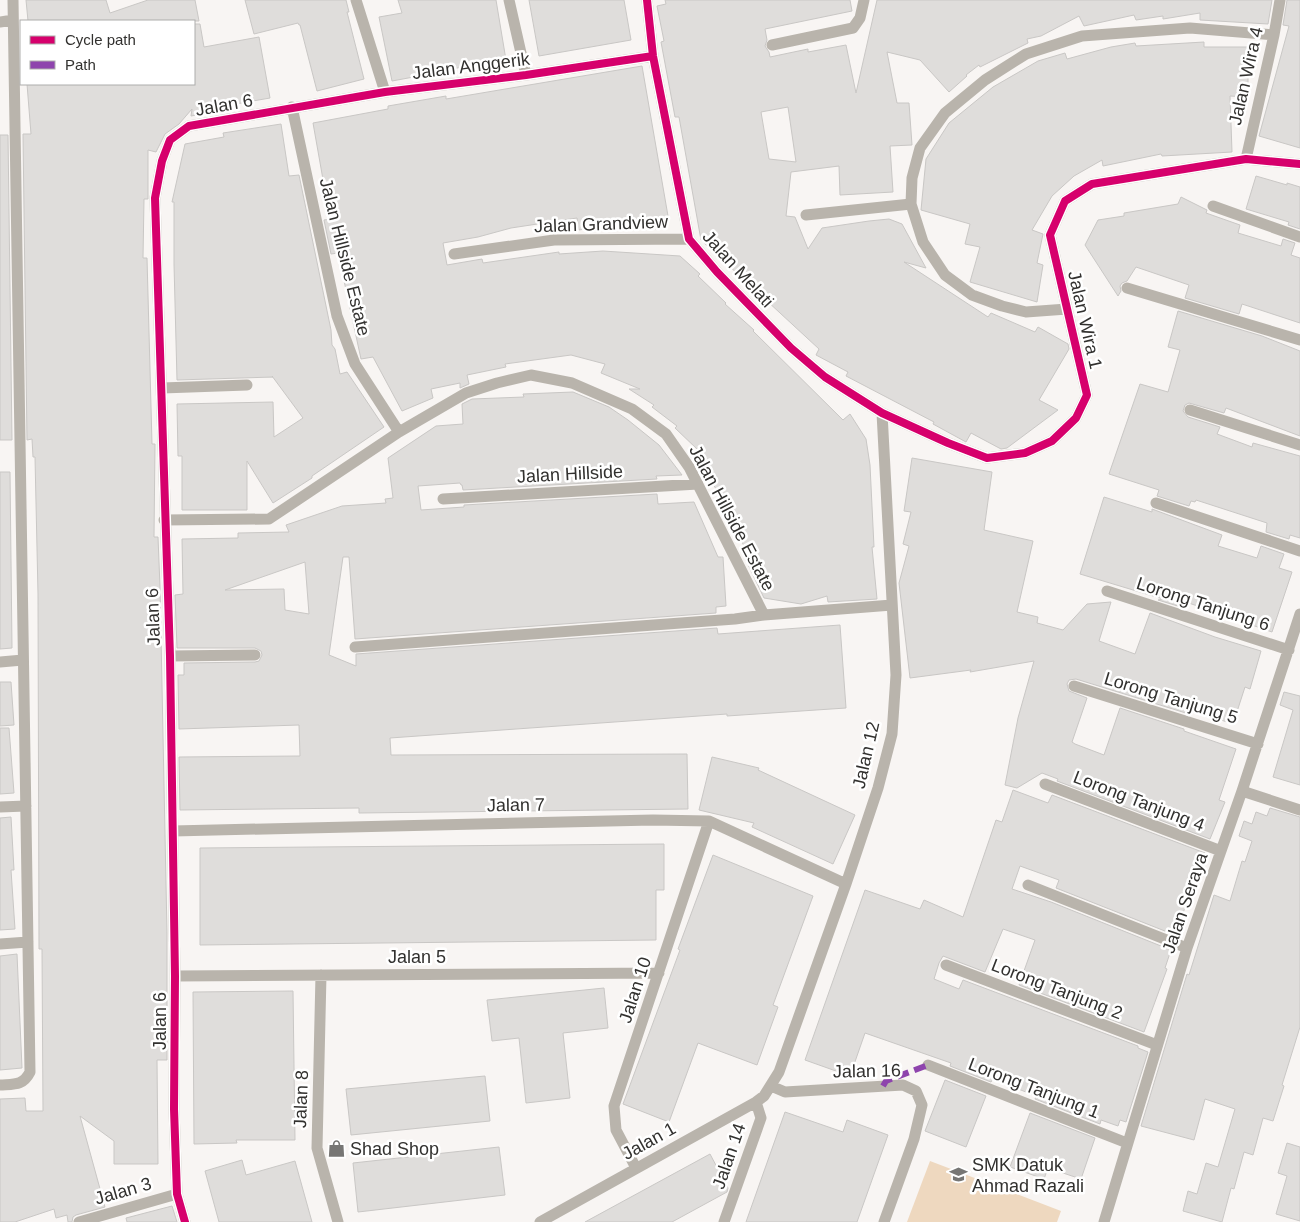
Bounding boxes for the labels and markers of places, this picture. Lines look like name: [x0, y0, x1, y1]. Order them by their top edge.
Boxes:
shop icon: Shad Shop: [326, 1139, 346, 1159]
place label: Shad Shop: [350, 1139, 439, 1159]
place label: SMK Datuk Ahmad Razali: [972, 1155, 1084, 1196]
school or university icon: SMK Datuk Ahmad Razali: [948, 1165, 968, 1185]

